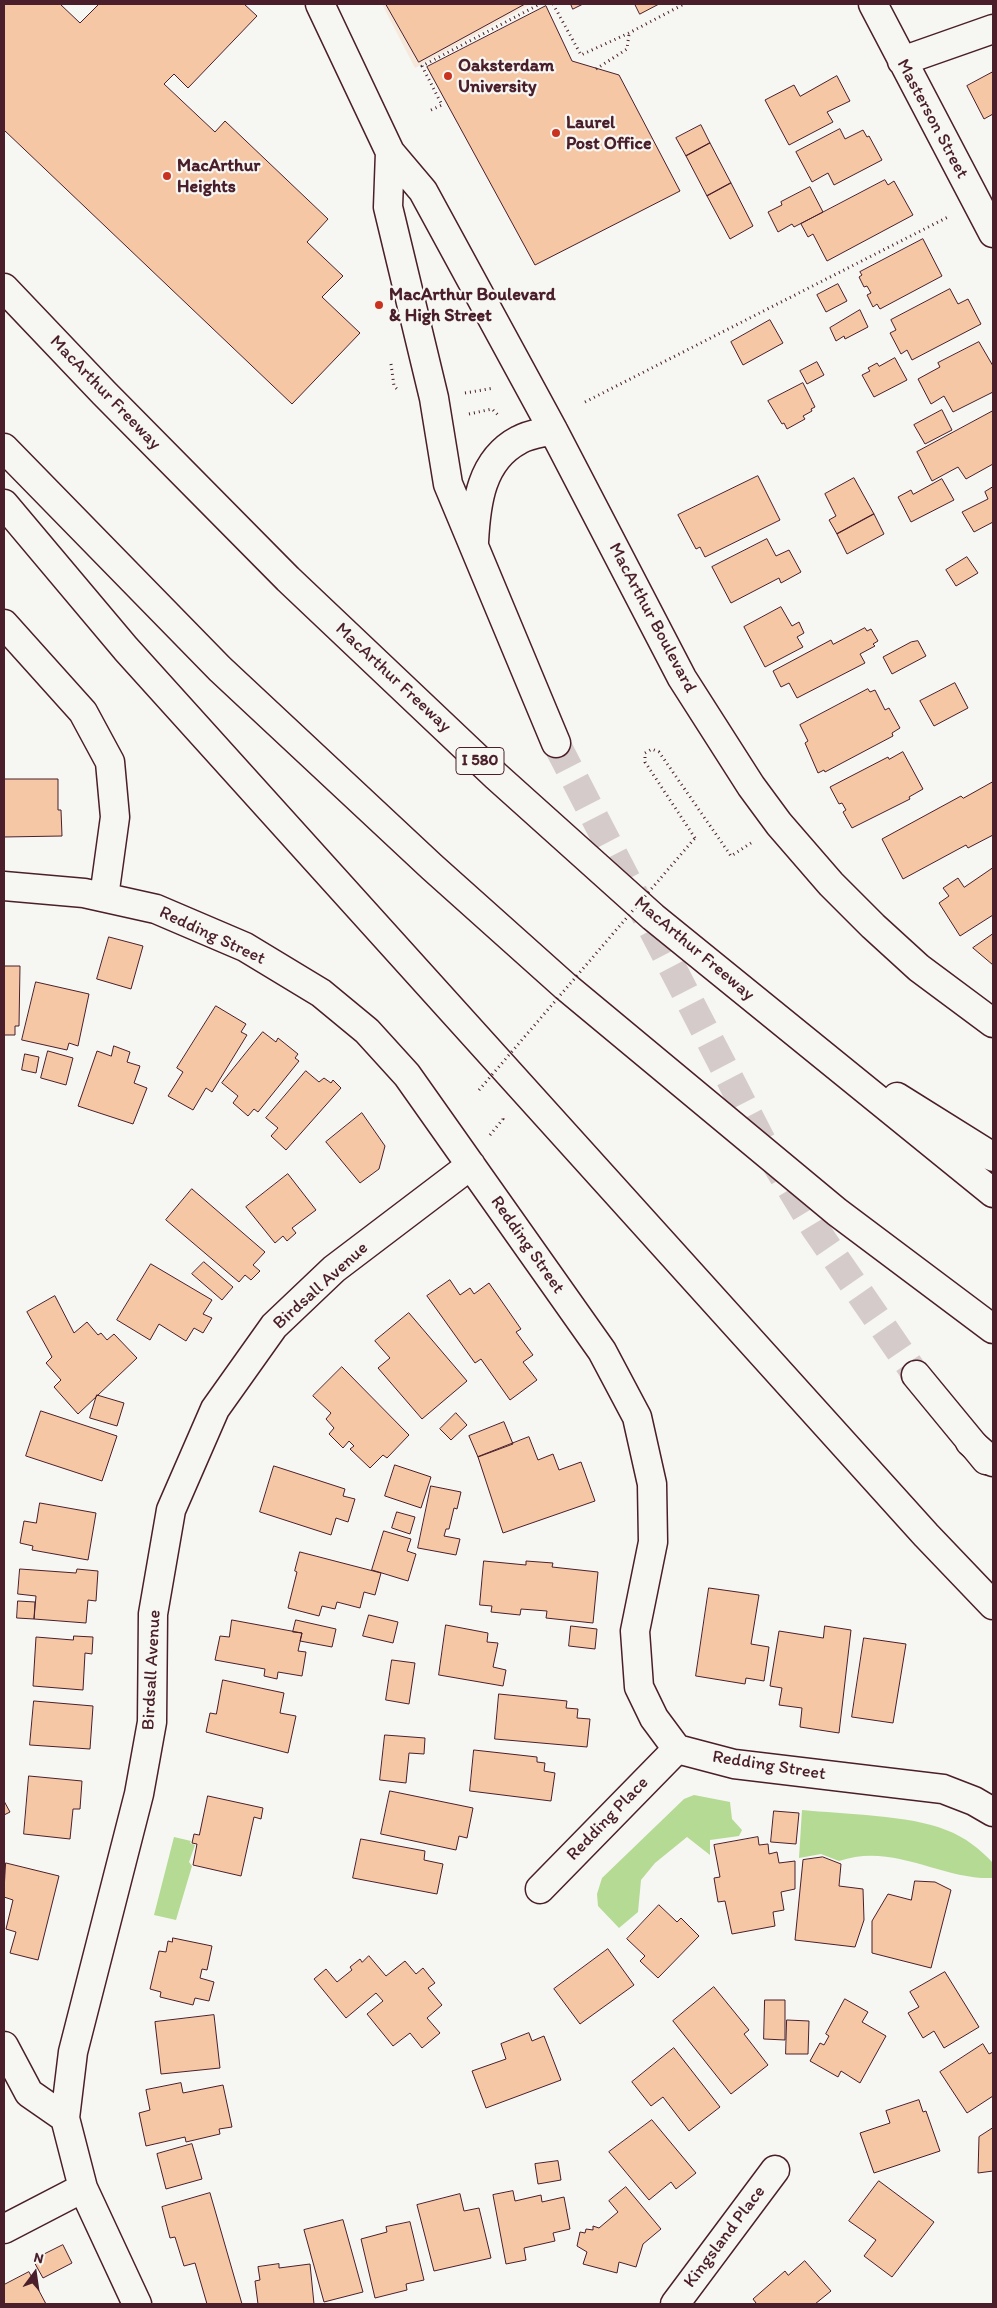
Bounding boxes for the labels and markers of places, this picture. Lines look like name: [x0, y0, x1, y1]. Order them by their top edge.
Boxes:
place label: Oaksterdam University: [458, 55, 554, 98]
marker: Oaksterdam University: [442, 70, 454, 82]
place label: Laurel Post Office: [566, 112, 652, 154]
marker: Laurel Post Office: [550, 127, 562, 139]
place label: MacArthur Heights: [177, 155, 260, 198]
marker: MacArthur Heights: [161, 170, 173, 182]
place label: MacArthur Boulevard & High Street: [389, 284, 556, 326]
marker: MacArthur Boulevard & High Street: [373, 299, 385, 311]

